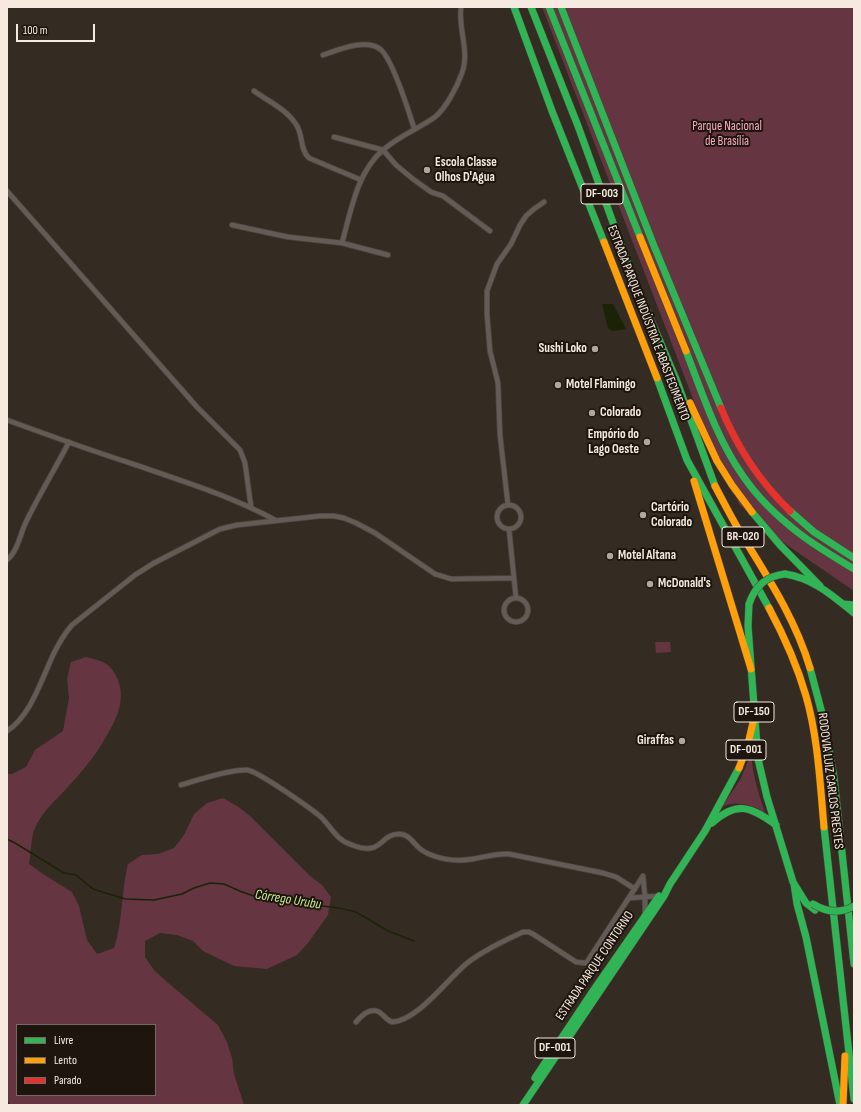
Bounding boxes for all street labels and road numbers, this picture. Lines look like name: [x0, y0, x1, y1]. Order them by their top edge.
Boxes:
road number: DF-003: [581, 184, 623, 204]
street label: ESTRADA PARQUE INDÚSTRIA E ABASTECIMENTO: [603, 223, 693, 423]
road number: BR-020: [722, 527, 764, 547]
road number: DF-150: [734, 702, 774, 722]
street label: RODOVIA LUIZ CARLOS PRESTES: [814, 712, 846, 850]
road number: DF-001: [726, 740, 766, 760]
street label: ESTRADA PARQUE CONTORNO: [553, 909, 637, 1023]
road number: DF-001: [535, 1038, 575, 1058]

